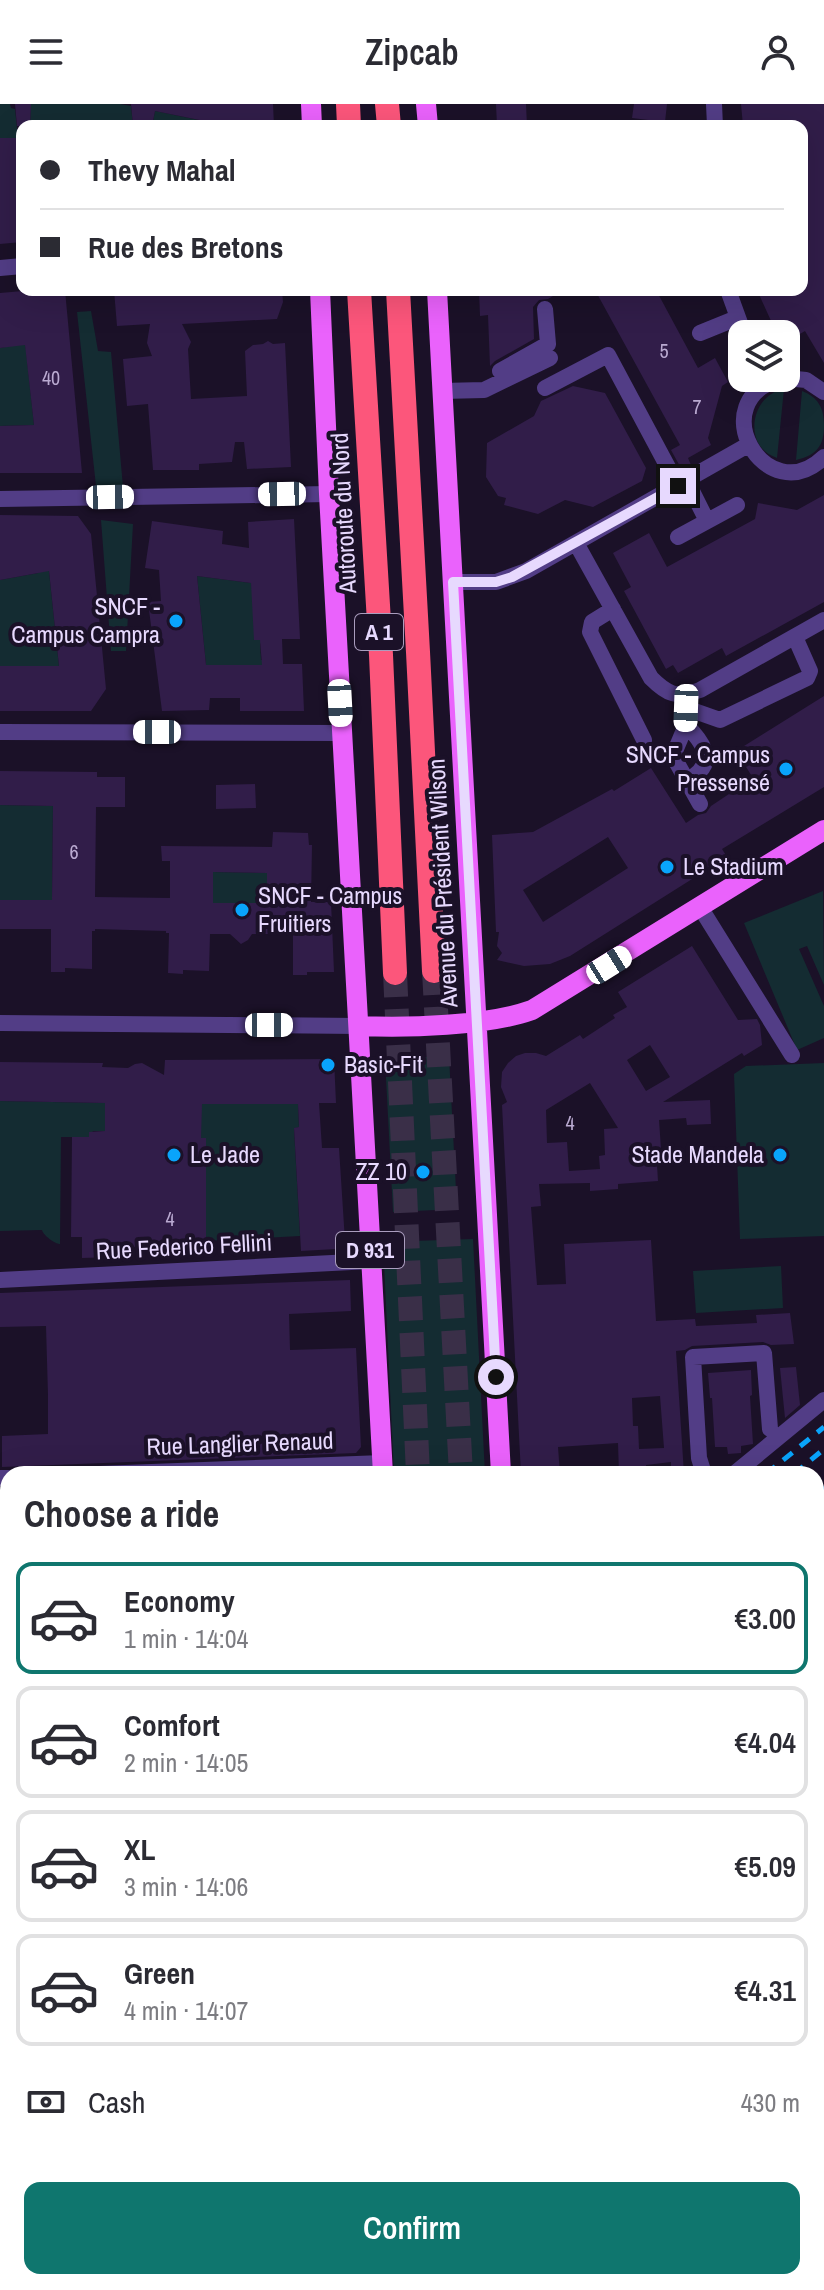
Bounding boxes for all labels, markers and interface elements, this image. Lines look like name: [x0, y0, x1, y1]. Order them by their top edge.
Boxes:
text: Zipcab: [365, 28, 459, 76]
icon: menu: [24, 30, 68, 74]
icon: person: [756, 30, 800, 74]
text: Thevy Mahal: [88, 150, 236, 190]
text: Rue des Bretons: [88, 227, 283, 267]
map controls: [728, 320, 800, 392]
button: layers: [728, 320, 800, 392]
house number: 5: [659, 337, 669, 364]
house number: 40: [42, 364, 60, 391]
house number: 7: [692, 393, 702, 420]
street label: Autoroute du Nord: [323, 432, 363, 595]
route end: [660, 468, 696, 504]
car: [258, 482, 306, 506]
car: [86, 485, 134, 509]
place label: SNCF - Campus Campra: [11, 590, 160, 650]
marker: SNCF - Campus Campra: [167, 612, 185, 630]
road number: A 1: [355, 614, 403, 650]
car: [327, 678, 353, 728]
car: [673, 684, 699, 732]
car: [133, 720, 181, 744]
place label: SNCF - Campus Pressensé: [626, 738, 770, 798]
street label: Avenue du Président Wilson: [420, 758, 465, 1009]
marker: SNCF - Campus Pressensé: [777, 760, 795, 778]
house number: 6: [69, 838, 79, 865]
place label: Le Stadium: [683, 850, 784, 882]
marker: Le Stadium: [658, 858, 676, 876]
place label: SNCF - Campus Fruitiers: [258, 879, 402, 939]
marker: SNCF - Campus Fruitiers: [233, 901, 251, 919]
car: [582, 942, 636, 988]
car: [245, 1013, 293, 1037]
place label: Basic-Fit: [344, 1048, 423, 1080]
marker: Basic-Fit: [319, 1056, 337, 1074]
house number: 4: [565, 1109, 575, 1136]
place label: Le Jade: [190, 1138, 260, 1170]
place label: Stade Mandela: [632, 1138, 764, 1170]
marker: Le Jade: [165, 1146, 183, 1164]
marker: Stade Mandela: [771, 1146, 789, 1164]
place label: ZZ 10: [356, 1155, 407, 1187]
marker: ZZ 10: [414, 1163, 432, 1181]
house number: 4: [165, 1205, 175, 1232]
street label: Rue Federico Fellini: [95, 1225, 273, 1267]
road number: D 931: [336, 1232, 404, 1268]
route start: [478, 1359, 514, 1395]
street label: Rue Langlier Renaud: [146, 1424, 334, 1462]
text: Choose a ride: [24, 1490, 219, 1538]
text: Economy: [124, 1581, 235, 1621]
icon: car: [28, 1582, 100, 1654]
text: €3.00: [734, 1598, 796, 1638]
text: 1 min · 14:04: [124, 1621, 248, 1656]
text: Comfort: [124, 1705, 220, 1745]
icon: car: [28, 1706, 100, 1778]
text: €4.04: [734, 1722, 796, 1762]
text: 2 min · 14:05: [124, 1745, 248, 1780]
text: XL: [124, 1829, 155, 1869]
icon: car: [28, 1830, 100, 1902]
text: €5.09: [734, 1846, 796, 1886]
text: 3 min · 14:06: [124, 1869, 248, 1904]
text: Green: [124, 1953, 195, 1993]
icon: car: [28, 1954, 100, 2026]
text: €4.31: [734, 1970, 796, 2010]
text: 4 min · 14:07: [124, 1993, 248, 2028]
icon: cash: [24, 2080, 68, 2124]
text: Cash: [88, 2082, 145, 2122]
text: 430 m: [741, 2085, 800, 2120]
button: Confirm: [24, 2182, 800, 2274]

